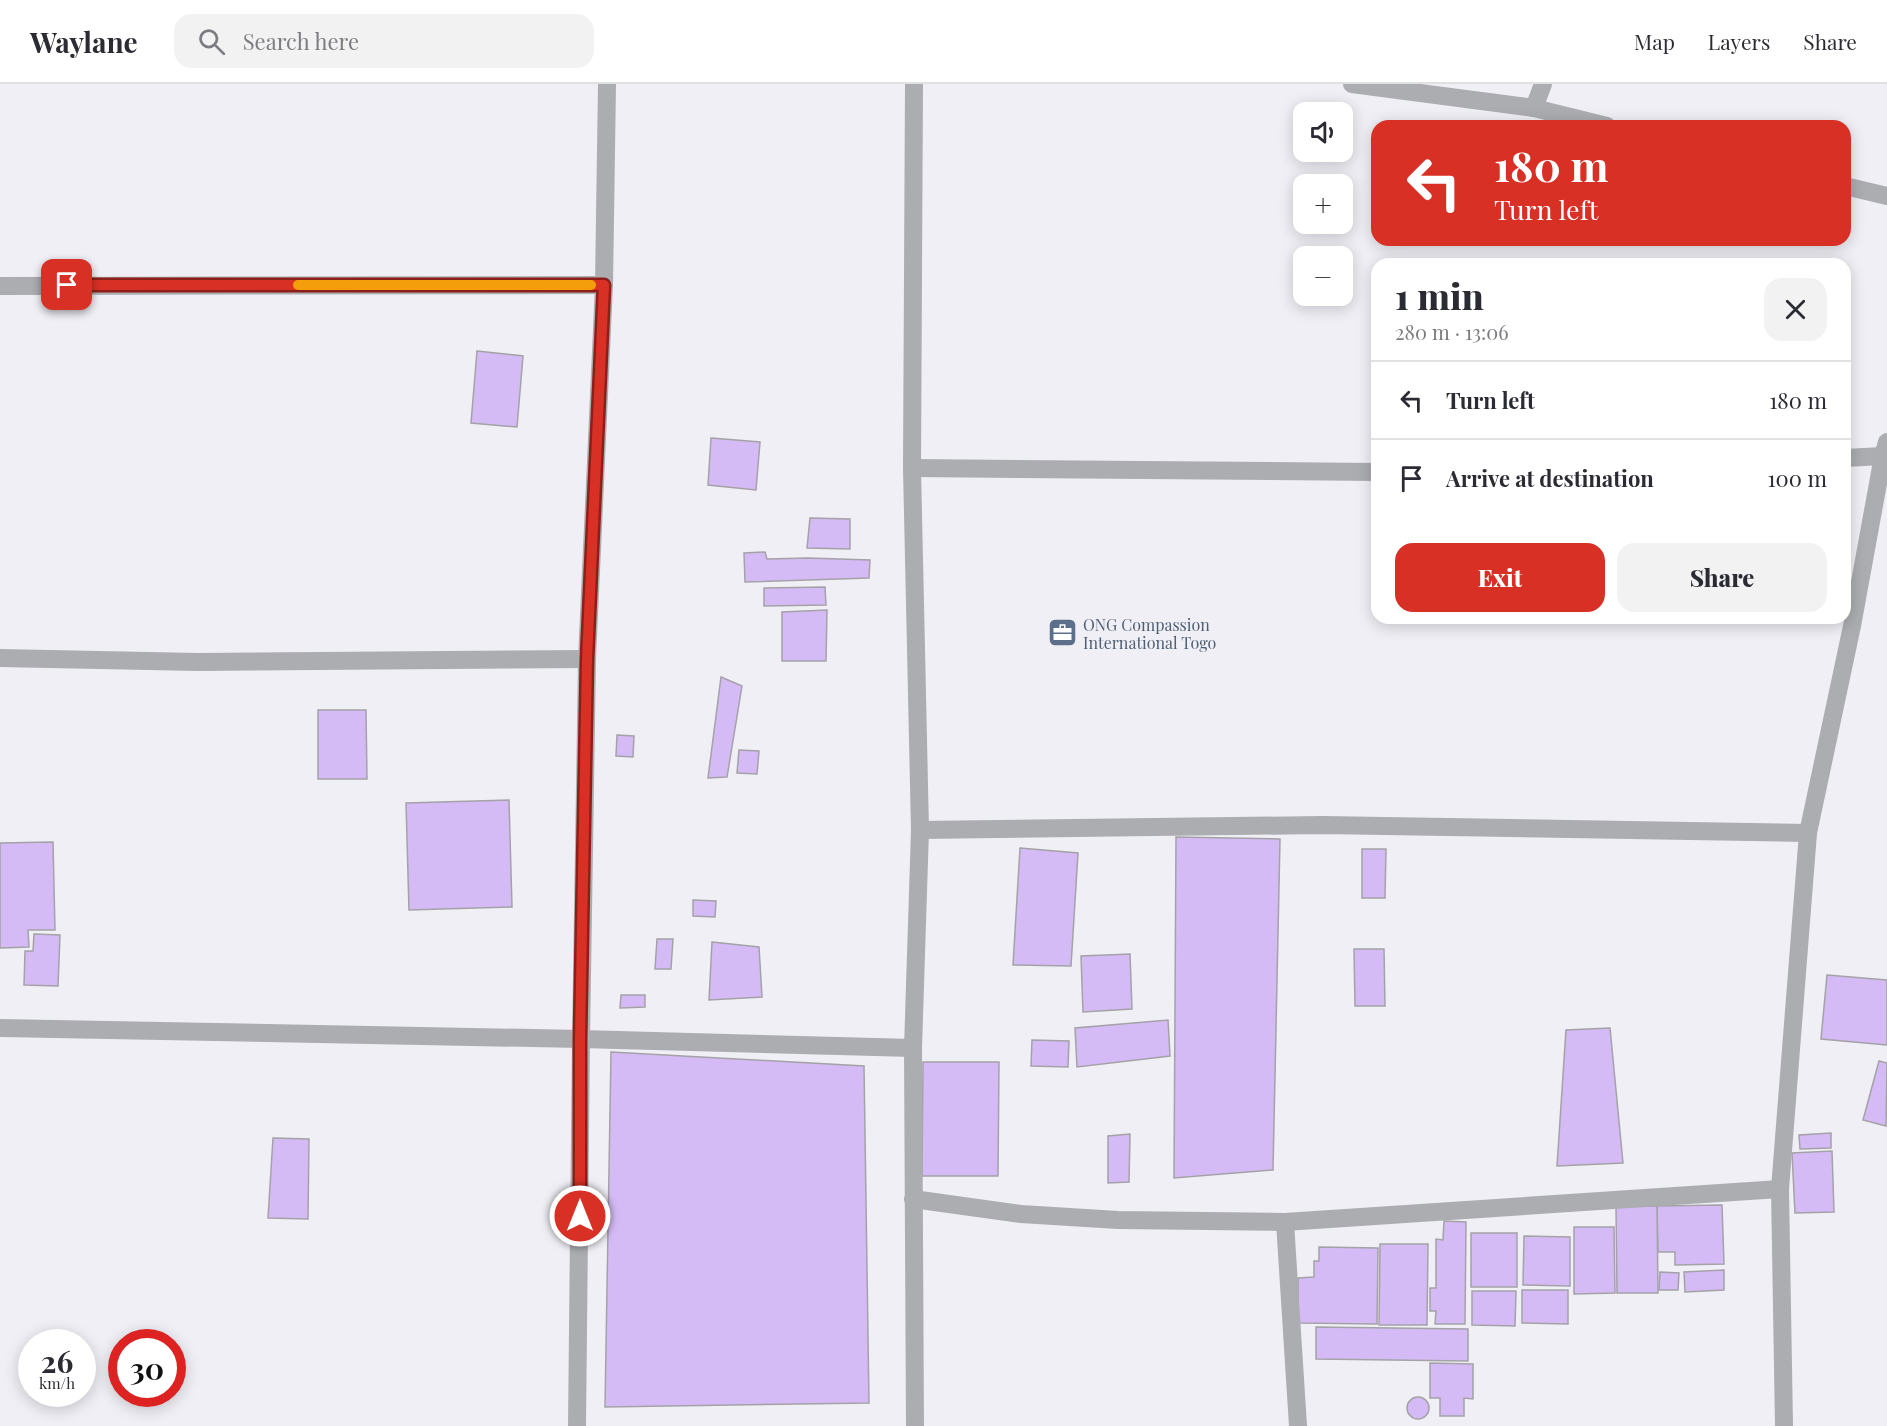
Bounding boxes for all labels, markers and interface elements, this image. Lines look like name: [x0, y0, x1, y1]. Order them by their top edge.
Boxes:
search box: [174, 14, 594, 68]
text: Waylane: [30, 23, 138, 60]
icon: search: [195, 25, 228, 58]
text: Search here: [243, 26, 359, 56]
text: Map: [1634, 27, 1675, 55]
text: Layers: [1708, 27, 1770, 55]
text: Share: [1803, 27, 1857, 55]
map controls: [1293, 102, 1353, 306]
button: sound: [1293, 102, 1353, 162]
text: 180 m: [1494, 137, 1609, 193]
icon: left: [1395, 144, 1473, 222]
button: +: [1293, 174, 1353, 234]
text: Turn left: [1494, 191, 1598, 227]
button: −: [1293, 246, 1353, 306]
pin: [41, 259, 92, 310]
icon: arrive: [50, 268, 83, 301]
text: 1 min: [1395, 271, 1484, 319]
button: close: [1764, 278, 1827, 341]
text: 280 m · 13:06: [1395, 318, 1509, 345]
icon: left: [1395, 384, 1428, 417]
text: Turn left: [1446, 385, 1535, 415]
text: 180 m: [1769, 385, 1827, 415]
icon: arrive: [1395, 462, 1428, 495]
text: Arrive at destination: [1446, 463, 1654, 493]
text: 100 m: [1767, 463, 1827, 493]
button: Exit: [1395, 543, 1605, 612]
button: Share: [1617, 543, 1827, 612]
place label: ONG Compassion International Togo: [1083, 614, 1216, 653]
office icon: ONG Compassion International Togo: [1046, 617, 1078, 649]
position arrow: [548, 1184, 612, 1248]
speed limit sign: 30: [108, 1329, 186, 1407]
text: 26: [41, 1341, 73, 1381]
text: km/h: [39, 1373, 75, 1393]

